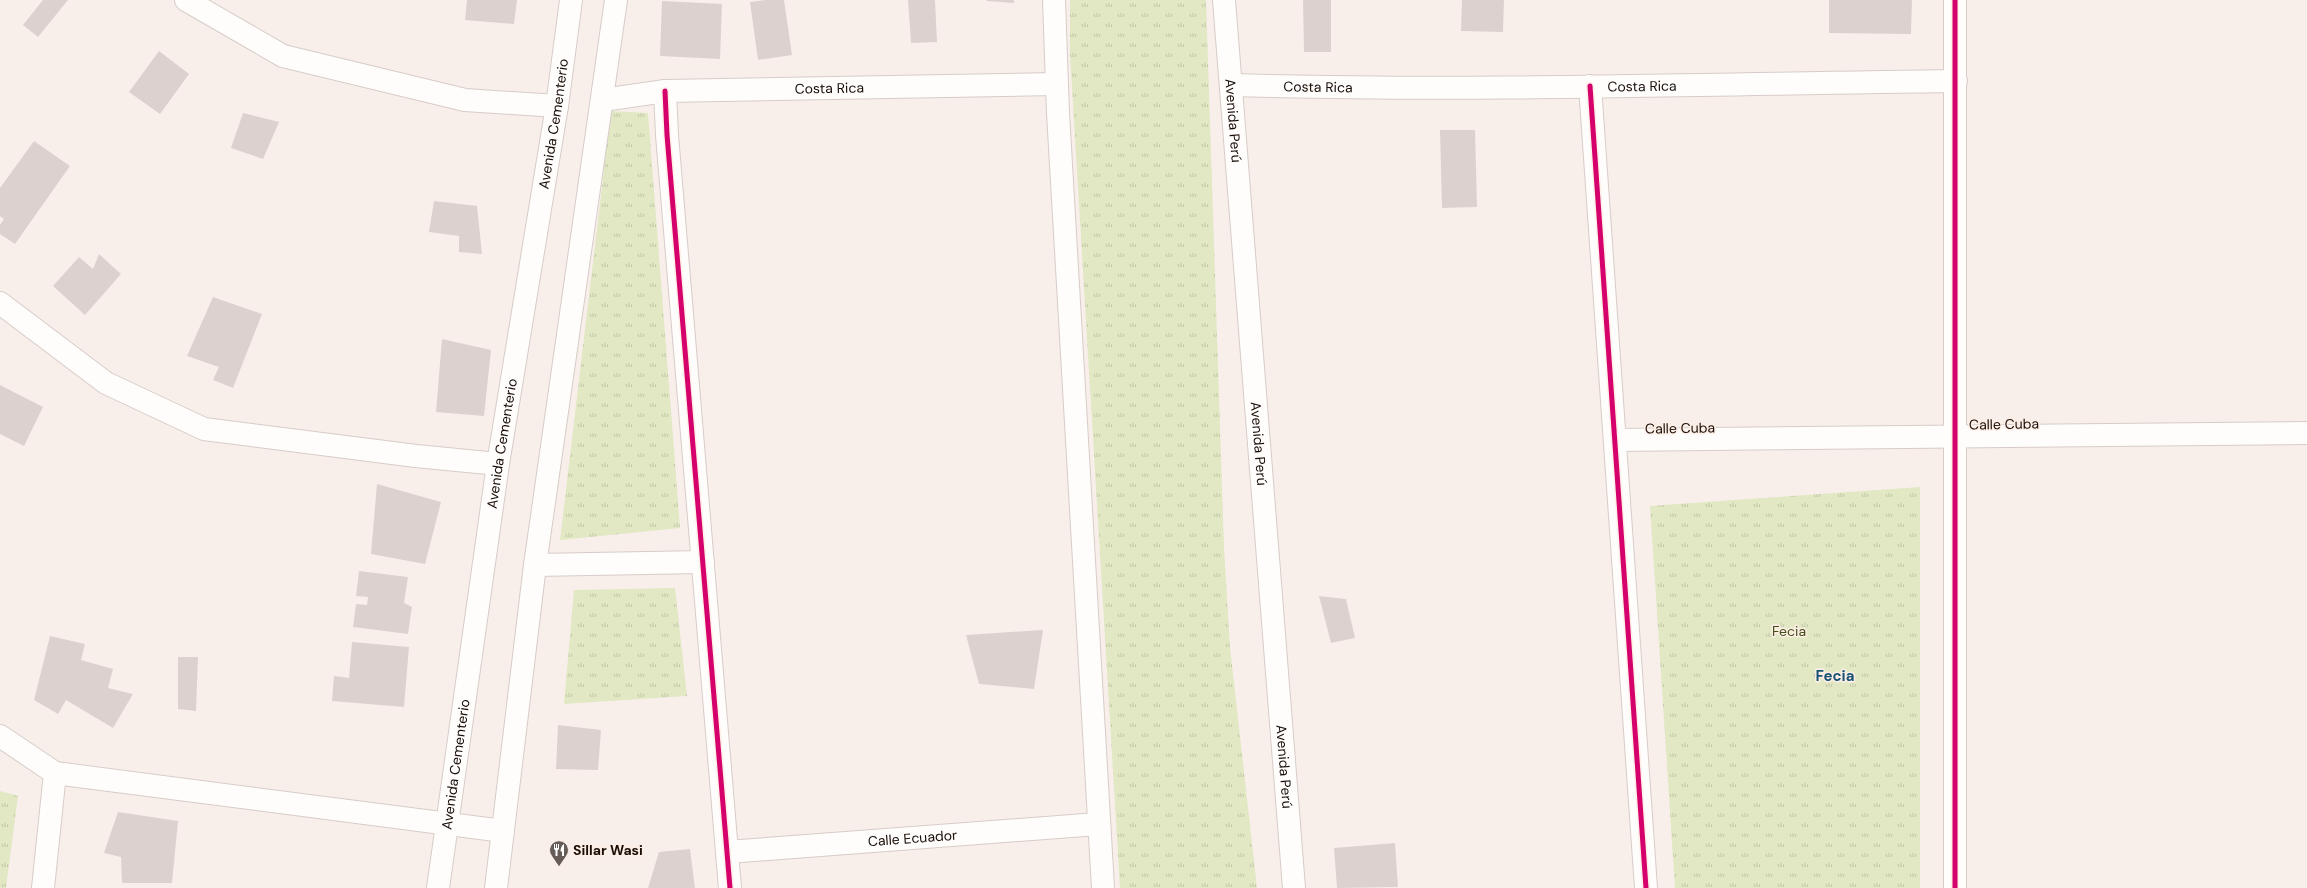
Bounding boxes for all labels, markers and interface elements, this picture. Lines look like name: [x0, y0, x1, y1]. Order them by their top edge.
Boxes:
street label: Avenida Cementerio: [534, 57, 572, 190]
street label: Costa Rica: [1283, 77, 1353, 96]
street label: Costa Rica: [1607, 77, 1677, 96]
street label: Costa Rica: [795, 78, 864, 98]
street label: Avenida Perú: [1221, 78, 1246, 163]
street label: Avenida Cementerio: [483, 377, 521, 510]
street label: Avenida Perú: [1247, 401, 1271, 486]
street label: Calle Cuba: [1969, 414, 2039, 434]
street label: Calle Cuba: [1645, 418, 1715, 438]
park label: Fecia: [1772, 622, 1806, 640]
district label: Fecia: [1816, 666, 1854, 686]
street label: Avenida Cementerio: [437, 698, 474, 831]
street label: Avenida Perú: [1272, 724, 1297, 809]
street label: Calle Ecuador: [867, 826, 958, 850]
restaurant icon: Sillar Wasi: [548, 839, 570, 867]
place label: Sillar Wasi: [573, 841, 643, 859]

